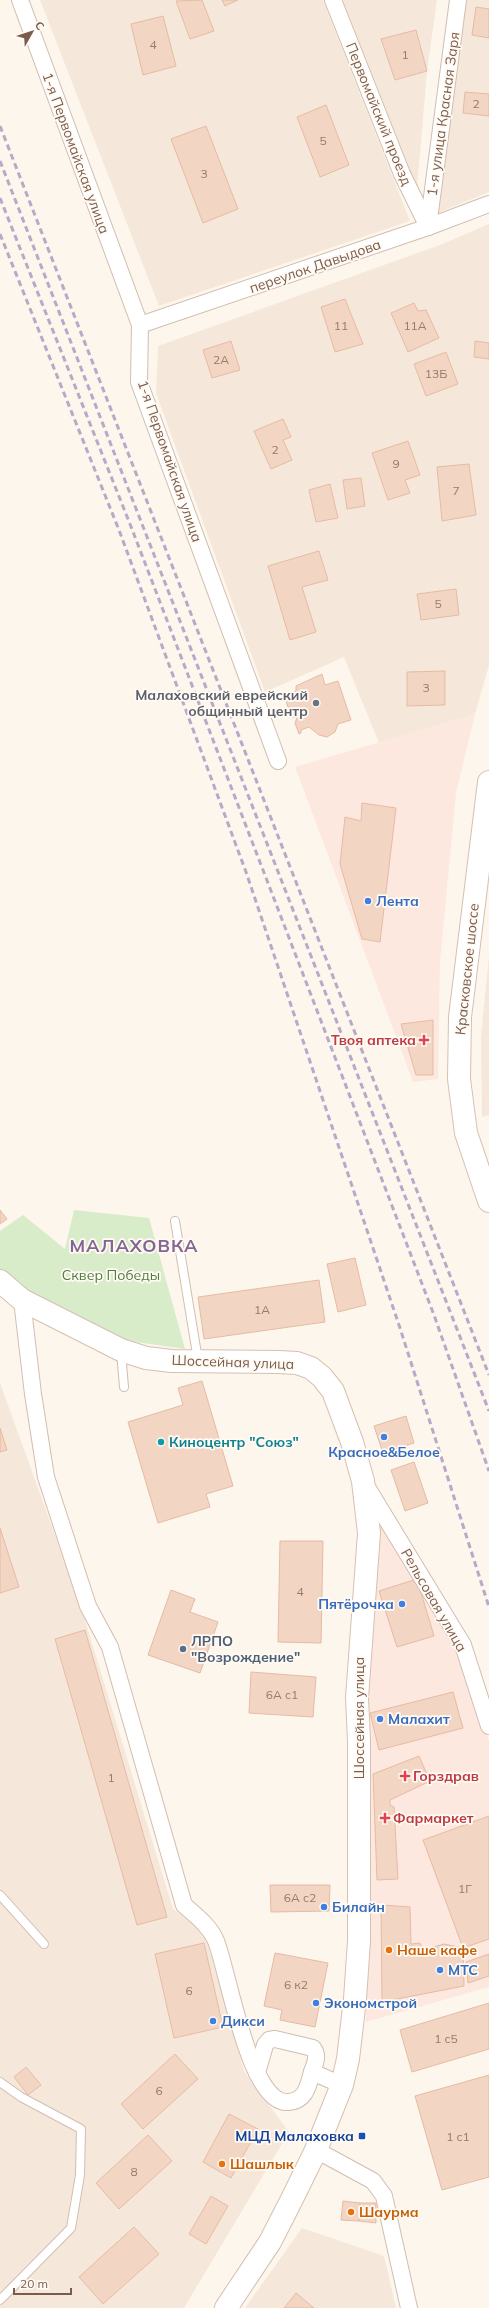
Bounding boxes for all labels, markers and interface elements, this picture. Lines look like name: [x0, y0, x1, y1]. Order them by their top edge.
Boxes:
north arrow: [12, 12, 52, 52]
text: С: [32, 18, 48, 33]
street label: 1-я улица Красная Заря: [423, 31, 463, 197]
house number: 4: [149, 37, 157, 52]
street label: Первомайский проезд: [342, 40, 416, 189]
house number: 1: [401, 47, 409, 62]
street label: 1-я Первомайская улица: [38, 70, 114, 236]
house number: 2: [472, 96, 480, 111]
house number: 5: [319, 133, 327, 148]
house number: 3: [200, 166, 208, 181]
street label: переулок Давыдова: [247, 235, 383, 297]
house number: 11: [334, 318, 348, 333]
house number: 11А: [403, 318, 427, 333]
house number: 2А: [213, 352, 229, 367]
house number: 13Б: [425, 366, 447, 381]
street label: 1-я Первомайская улица: [134, 378, 206, 544]
house number: 2: [271, 442, 279, 457]
house number: 9: [392, 456, 400, 471]
house number: 7: [452, 483, 460, 498]
house number: 5: [434, 596, 442, 611]
house number: 3: [422, 680, 430, 695]
place label: Малаховский еврейский общинный центр: [135, 686, 308, 720]
marker: Малаховский еврейский общинный центр: [311, 698, 321, 708]
place label: Лента: [376, 892, 419, 910]
marker: Лента: [363, 896, 373, 906]
street label: Красковское шоссе: [451, 902, 483, 1036]
place label: Твоя аптека: [331, 1031, 416, 1049]
marker: Твоя аптека: [419, 1035, 429, 1045]
district label: МАЛАХОВКА: [69, 1234, 199, 1257]
park label: Сквер Победы: [62, 1266, 160, 1284]
house number: 1А: [254, 1302, 270, 1317]
street label: Шоссейная улица: [171, 1351, 295, 1373]
marker: Красное&Белое: [379, 1432, 389, 1442]
place label: Киноцентр "Союз": [169, 1433, 299, 1451]
marker: Киноцентр "Союз": [156, 1437, 166, 1447]
place label: Красное&Белое: [328, 1443, 440, 1461]
street label: Рельсовая улица: [397, 1545, 471, 1655]
house number: 4: [296, 1584, 304, 1599]
place label: Пятёрочка: [318, 1595, 394, 1613]
marker: Пятёрочка: [397, 1599, 407, 1609]
place label: ЛРПО "Возрождение": [191, 1632, 300, 1666]
marker: ЛРПО "Возрождение": [178, 1644, 188, 1654]
street label: Шоссейная улица: [350, 1657, 368, 1779]
house number: 6А с1: [266, 1687, 298, 1702]
place label: Малахит: [388, 1710, 450, 1728]
marker: Малахит: [375, 1714, 385, 1724]
place label: Горздрав: [413, 1767, 479, 1785]
house number: 1: [107, 1770, 115, 1785]
marker: Горздрав: [400, 1771, 410, 1781]
place label: Фармаркет: [393, 1809, 474, 1827]
marker: Фармаркет: [380, 1813, 390, 1823]
house number: 1Г: [458, 1881, 472, 1896]
house number: 6А с2: [284, 1890, 316, 1905]
place label: Билайн: [332, 1898, 385, 1916]
marker: Билайн: [319, 1902, 329, 1912]
place label: Наше кафе: [397, 1941, 477, 1959]
marker: Наше кафе: [384, 1945, 394, 1955]
place label: МТС: [448, 1961, 478, 1979]
marker: МТС: [435, 1965, 445, 1975]
house number: 6 к2: [284, 1977, 308, 1992]
house number: 6: [185, 1983, 193, 1998]
place label: Экономстрой: [324, 1994, 417, 2012]
marker: Экономстрой: [311, 1998, 321, 2008]
place label: Дикси: [221, 2012, 265, 2030]
marker: Дикси: [208, 2016, 218, 2026]
house number: 1 с5: [434, 2031, 458, 2046]
house number: 6: [155, 2083, 163, 2098]
place label: МЦД Малаховка: [235, 2127, 354, 2145]
house number: 1 с1: [446, 2129, 470, 2144]
marker: МЦД Малаховка: [357, 2131, 367, 2141]
place label: Шашлык: [230, 2155, 295, 2173]
marker: Шашлык: [217, 2159, 227, 2169]
house number: 8: [130, 2164, 138, 2179]
place label: Шаурма: [359, 2203, 419, 2221]
marker: Шаурма: [346, 2207, 356, 2217]
scale bar: [14, 2270, 71, 2296]
text: 20 m: [20, 2276, 48, 2291]

